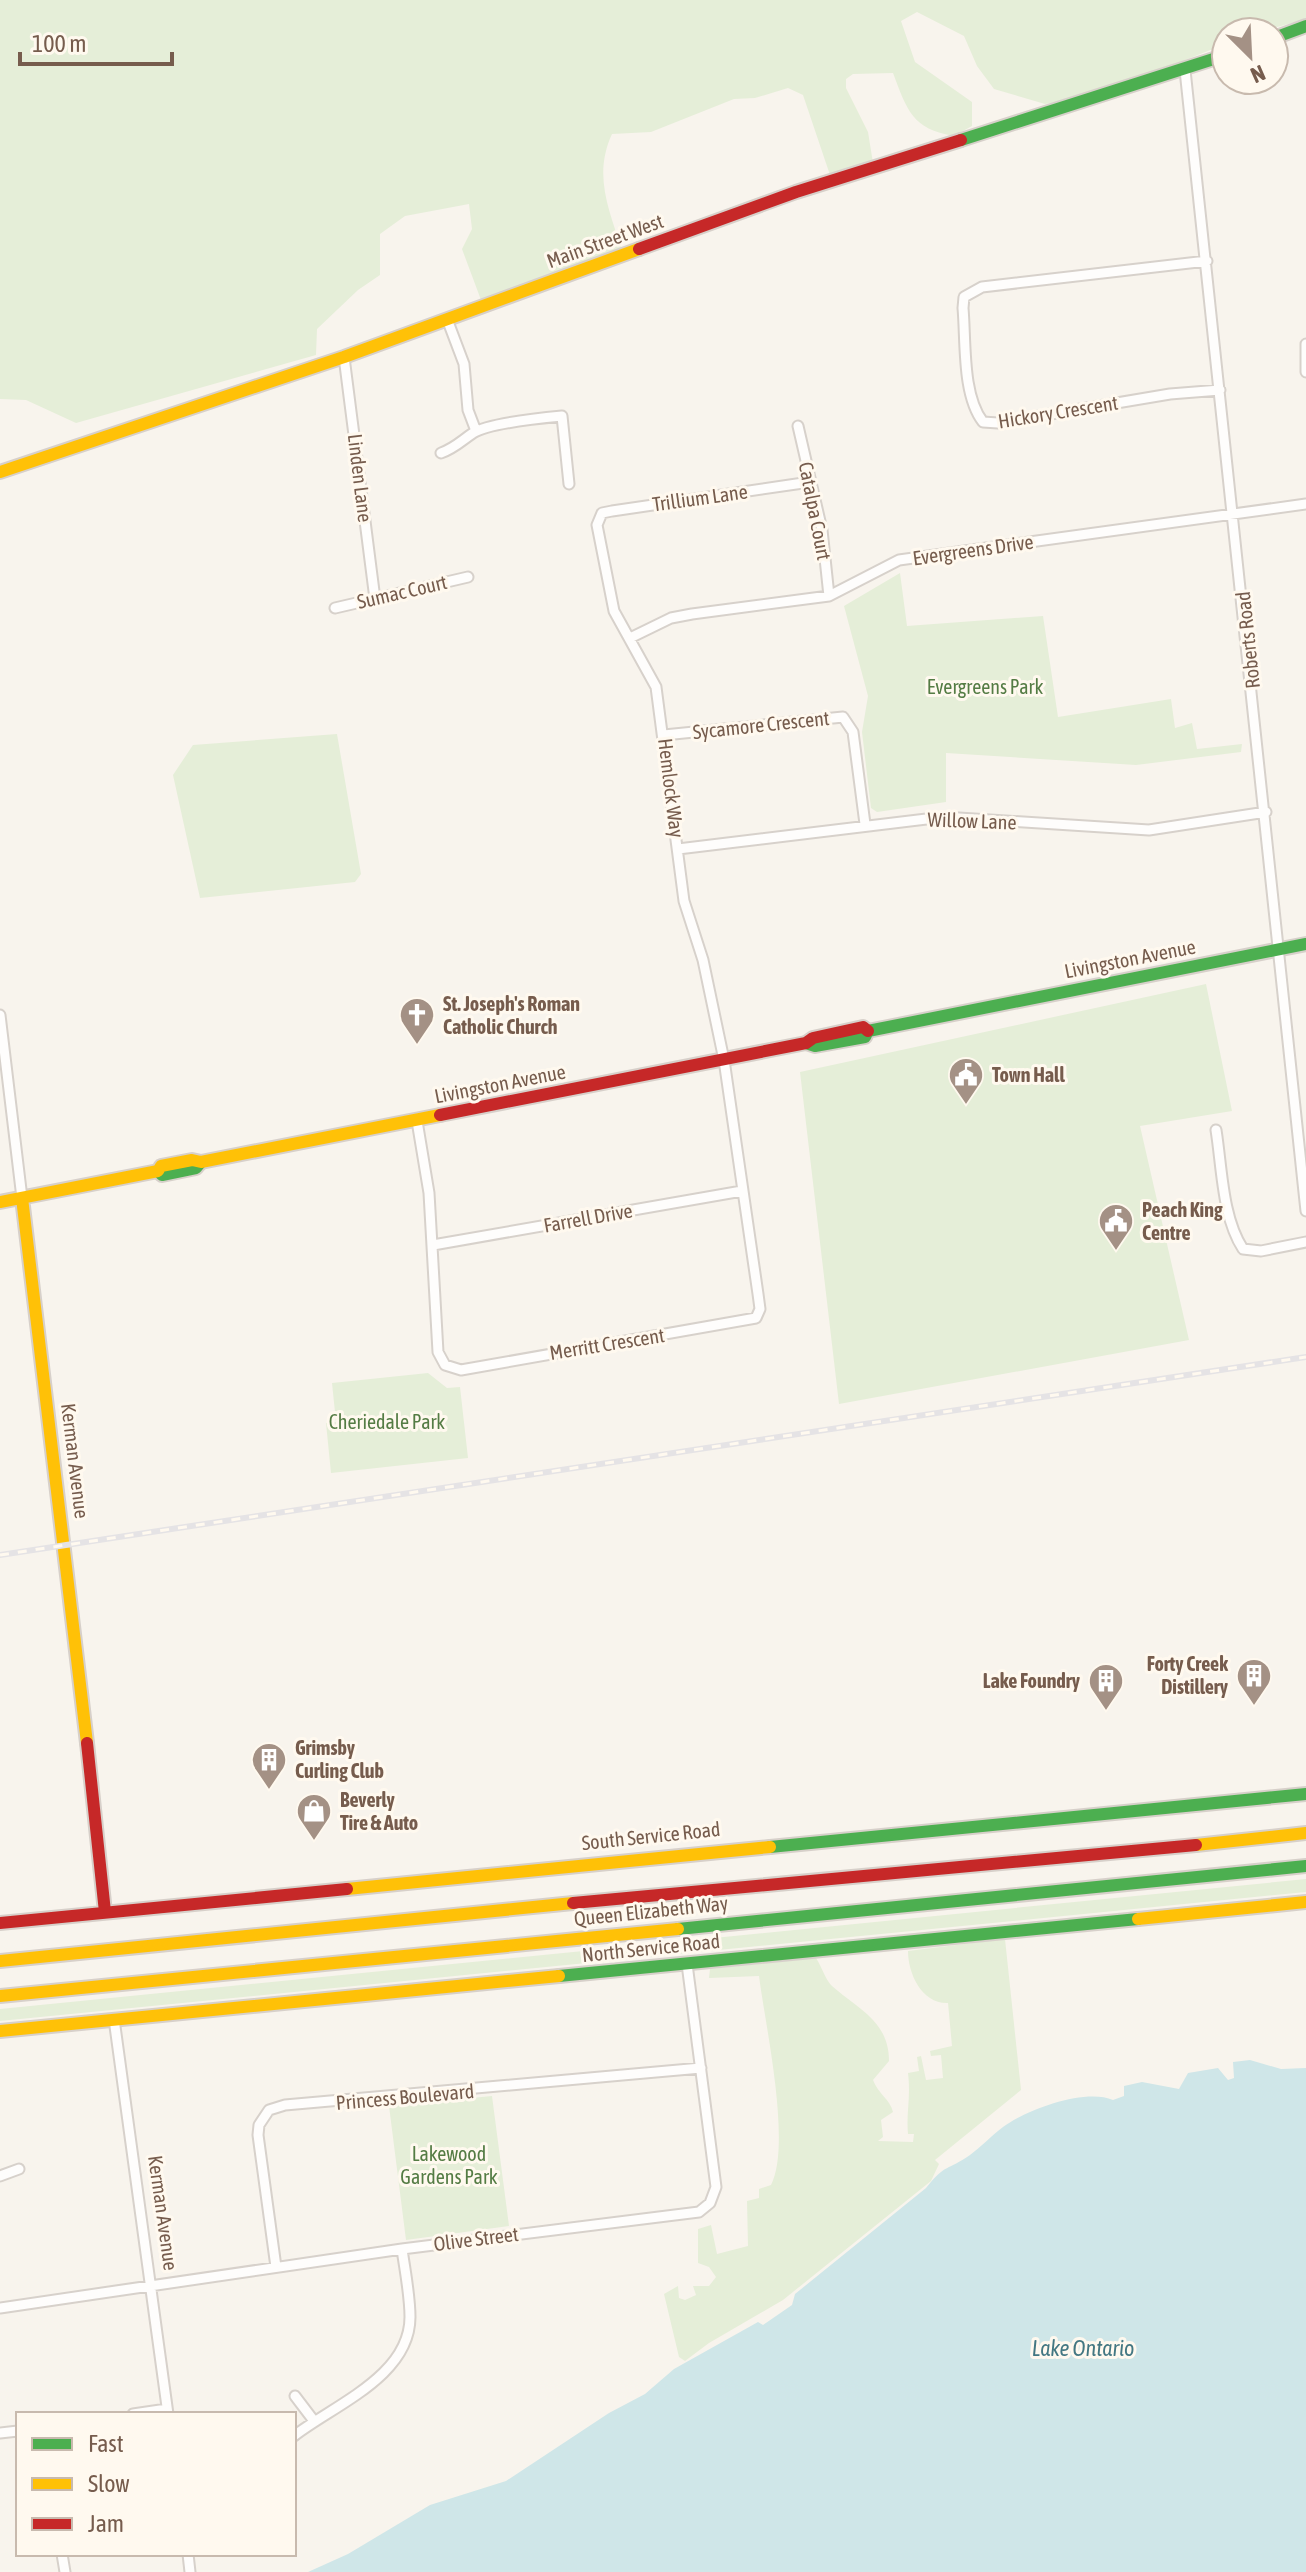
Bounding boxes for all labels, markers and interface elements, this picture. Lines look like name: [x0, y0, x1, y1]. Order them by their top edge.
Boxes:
scale bar: [20, 16, 172, 66]
north arrow: [1210, 16, 1290, 96]
text: 100 m: [32, 30, 86, 57]
text: N: [1247, 60, 1269, 89]
street label: Main Street West: [543, 209, 666, 272]
street label: Hickory Crescent: [996, 391, 1120, 432]
street label: Linden Lane: [344, 432, 377, 523]
street label: Catalpa Court: [795, 460, 836, 562]
street label: Trillium Lane: [651, 479, 749, 516]
street label: Evergreens Drive: [911, 530, 1035, 569]
street label: Sumac Court: [355, 570, 449, 613]
street label: Roberts Road: [1231, 590, 1264, 690]
park label: Evergreens Park: [927, 675, 1043, 698]
street label: Sycamore Crescent: [691, 706, 831, 743]
street label: Hemlock Way: [654, 737, 689, 839]
street label: Willow Lane: [927, 807, 1017, 834]
street label: Livingston Avenue: [1062, 935, 1198, 983]
place label: St. Joseph's Roman Catholic Church: [443, 992, 580, 1038]
church icon: St. Joseph's Roman Catholic Church: [398, 996, 436, 1046]
public building icon: Town Hall: [947, 1056, 985, 1106]
street label: Livingston Avenue: [432, 1060, 568, 1108]
place label: Town Hall: [992, 1063, 1065, 1086]
street label: Farrell Drive: [542, 1198, 634, 1237]
place label: Peach King Centre: [1142, 1198, 1223, 1244]
public building icon: Peach King Centre: [1097, 1202, 1135, 1252]
street label: Merritt Crescent: [548, 1323, 666, 1364]
street label: Kerman Avenue: [57, 1402, 94, 1520]
park label: Cheriedale Park: [329, 1410, 445, 1433]
place label: Forty Creek Distillery: [1147, 1652, 1229, 1698]
building icon: Forty Creek Distillery: [1235, 1657, 1273, 1707]
building icon: Lake Foundry: [1087, 1662, 1125, 1712]
place label: Lake Foundry: [983, 1669, 1081, 1692]
place label: Grimsby Curling Club: [295, 1736, 384, 1782]
building icon: Grimsby Curling Club: [250, 1741, 288, 1791]
place label: Beverly Tire & Auto: [340, 1788, 418, 1834]
shop icon: Beverly Tire & Auto: [295, 1792, 333, 1842]
street label: South Service Road: [580, 1817, 721, 1854]
street label: Queen Elizabeth Way: [573, 1891, 729, 1930]
street label: North Service Road: [581, 1929, 721, 1966]
street label: Princess Boulevard: [335, 2079, 475, 2114]
park label: Lakewood Gardens Park: [400, 2142, 498, 2188]
street label: Kerman Avenue: [144, 2154, 183, 2272]
street label: Olive Street: [432, 2222, 520, 2255]
water label: Lake Ontario: [1032, 2335, 1134, 2361]
legend: [16, 2412, 296, 2556]
text: Fast: [88, 2430, 124, 2457]
text: Slow: [88, 2470, 130, 2497]
text: Jam: [88, 2510, 124, 2537]

